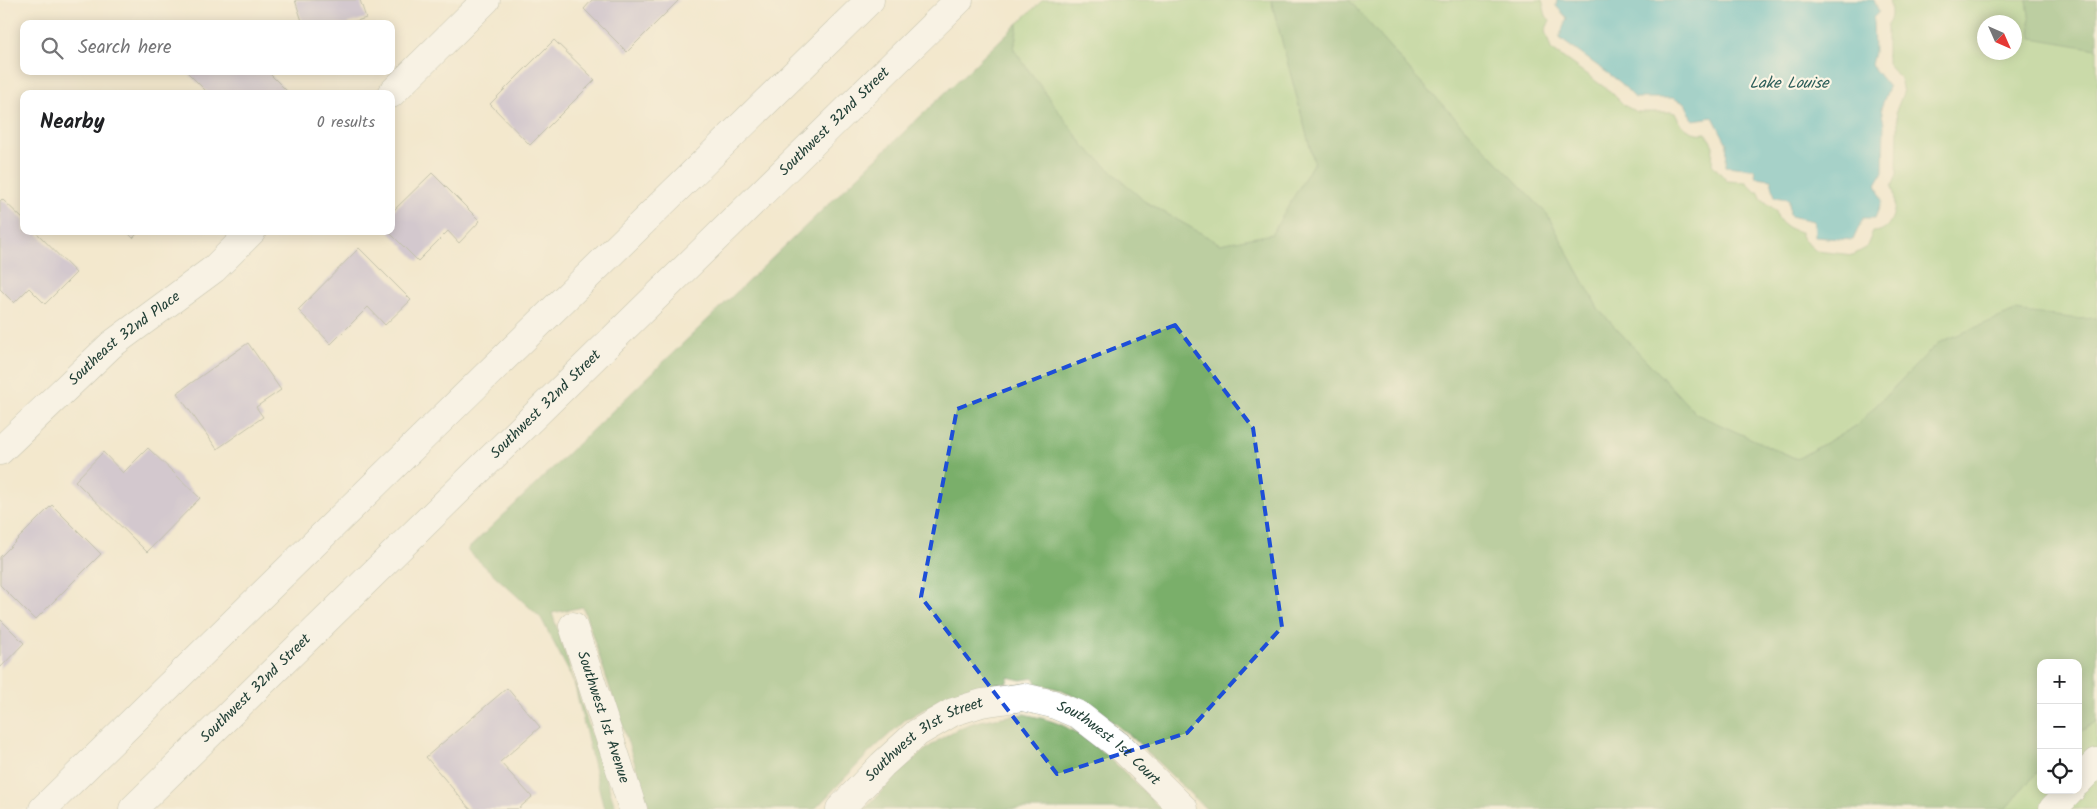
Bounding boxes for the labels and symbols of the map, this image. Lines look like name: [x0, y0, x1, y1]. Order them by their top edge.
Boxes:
north arrow: [1977, 15, 2022, 60]
street label: Southwest 32nd Street: [773, 61, 896, 182]
water label: Lake Louise: [1750, 71, 1830, 96]
street label: Southeast 32nd Place: [63, 285, 186, 392]
street label: Southwest 32nd Street: [485, 344, 607, 465]
street label: Southwest 32nd Street: [195, 628, 317, 749]
street label: Southwest 1st Avenue: [570, 648, 636, 787]
street label: Southwest 31st Street: [859, 691, 987, 788]
street label: Southwest 1st Court: [1053, 695, 1166, 792]

